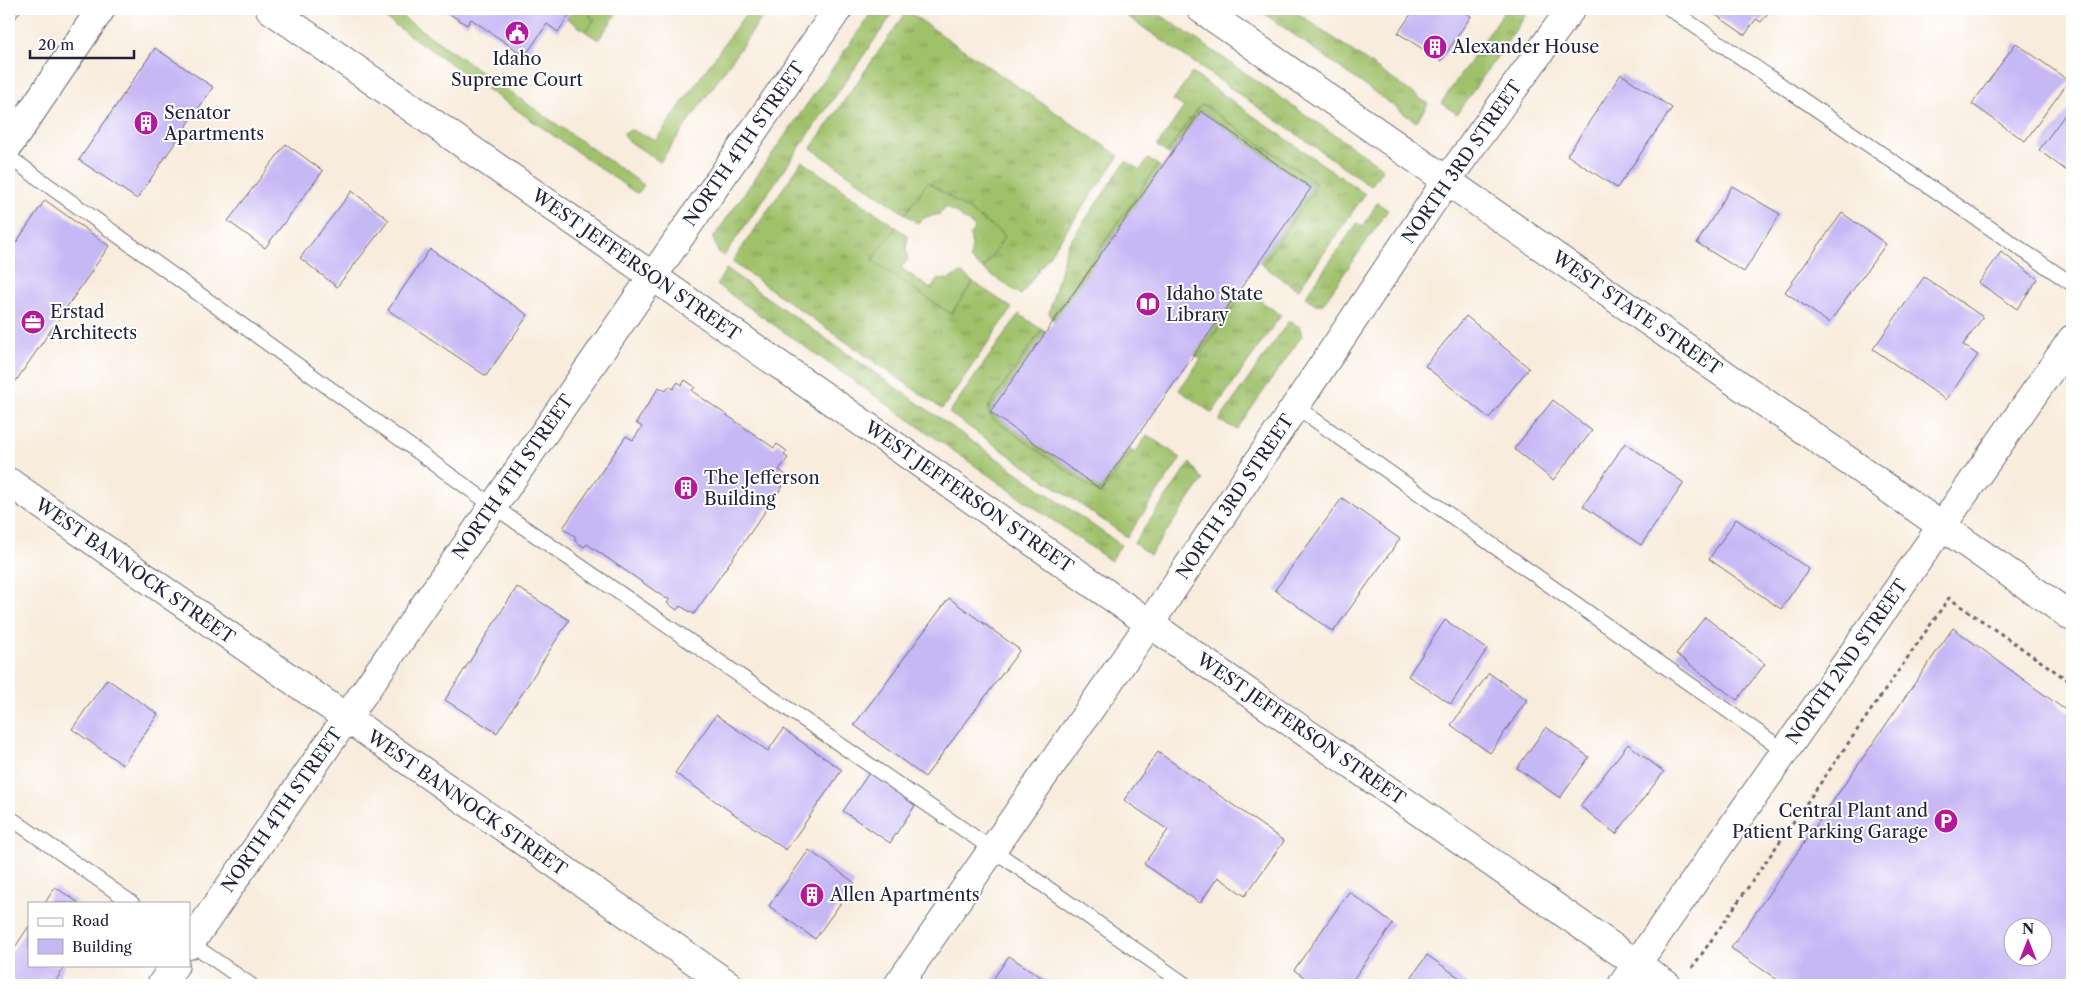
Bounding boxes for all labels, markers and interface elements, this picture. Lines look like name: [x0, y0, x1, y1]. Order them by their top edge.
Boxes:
public building icon: Idaho Supreme Court: [504, 20, 530, 46]
scale bar: [30, 28, 134, 60]
building icon: Alexander House: [1422, 34, 1448, 60]
text: 20 m: [38, 35, 74, 54]
place label: Alexander House: [1451, 36, 1599, 58]
place label: Idaho Supreme Court: [451, 48, 584, 91]
street label: NORTH 4TH STREET: [679, 57, 809, 231]
street label: NORTH 3RD STREET: [1397, 76, 1527, 248]
place label: Senator Apartments: [163, 102, 264, 145]
building icon: Senator Apartments: [133, 110, 159, 136]
street label: WEST JEFFERSON STREET: [527, 184, 745, 346]
street label: WEST STATE STREET: [1547, 245, 1726, 380]
place label: Idaho State Library: [1166, 283, 1263, 326]
library icon: Idaho State Library: [1135, 291, 1161, 317]
place label: Erstad Architects: [49, 301, 137, 344]
office icon: Erstad Architects: [20, 309, 46, 335]
street label: NORTH 4TH STREET: [448, 390, 578, 564]
street label: NORTH 3RD STREET: [1172, 410, 1299, 584]
street label: WEST JEFFERSON STREET: [860, 416, 1078, 578]
place label: The Jefferson Building: [704, 467, 820, 510]
building icon: The Jefferson Building: [673, 475, 699, 501]
street label: WEST BANNOCK STREET: [30, 493, 239, 649]
street label: NORTH 2ND STREET: [1782, 575, 1913, 749]
street label: WEST JEFFERSON STREET: [1192, 648, 1410, 810]
street label: NORTH 4TH STREET: [217, 723, 347, 897]
street label: WEST BANNOCK STREET: [362, 725, 571, 881]
place label: Central Plant and Patient Parking Garage: [1732, 800, 1928, 843]
parking icon: Central Plant and Patient Parking Garage: [1933, 808, 1959, 834]
building icon: Allen Apartments: [799, 882, 825, 908]
place label: Allen Apartments: [829, 884, 980, 906]
legend: [28, 902, 190, 966]
text: Road: [72, 911, 109, 930]
north arrow: [2004, 916, 2054, 966]
text: N: [2022, 920, 2034, 938]
text: Building: [72, 937, 132, 956]

